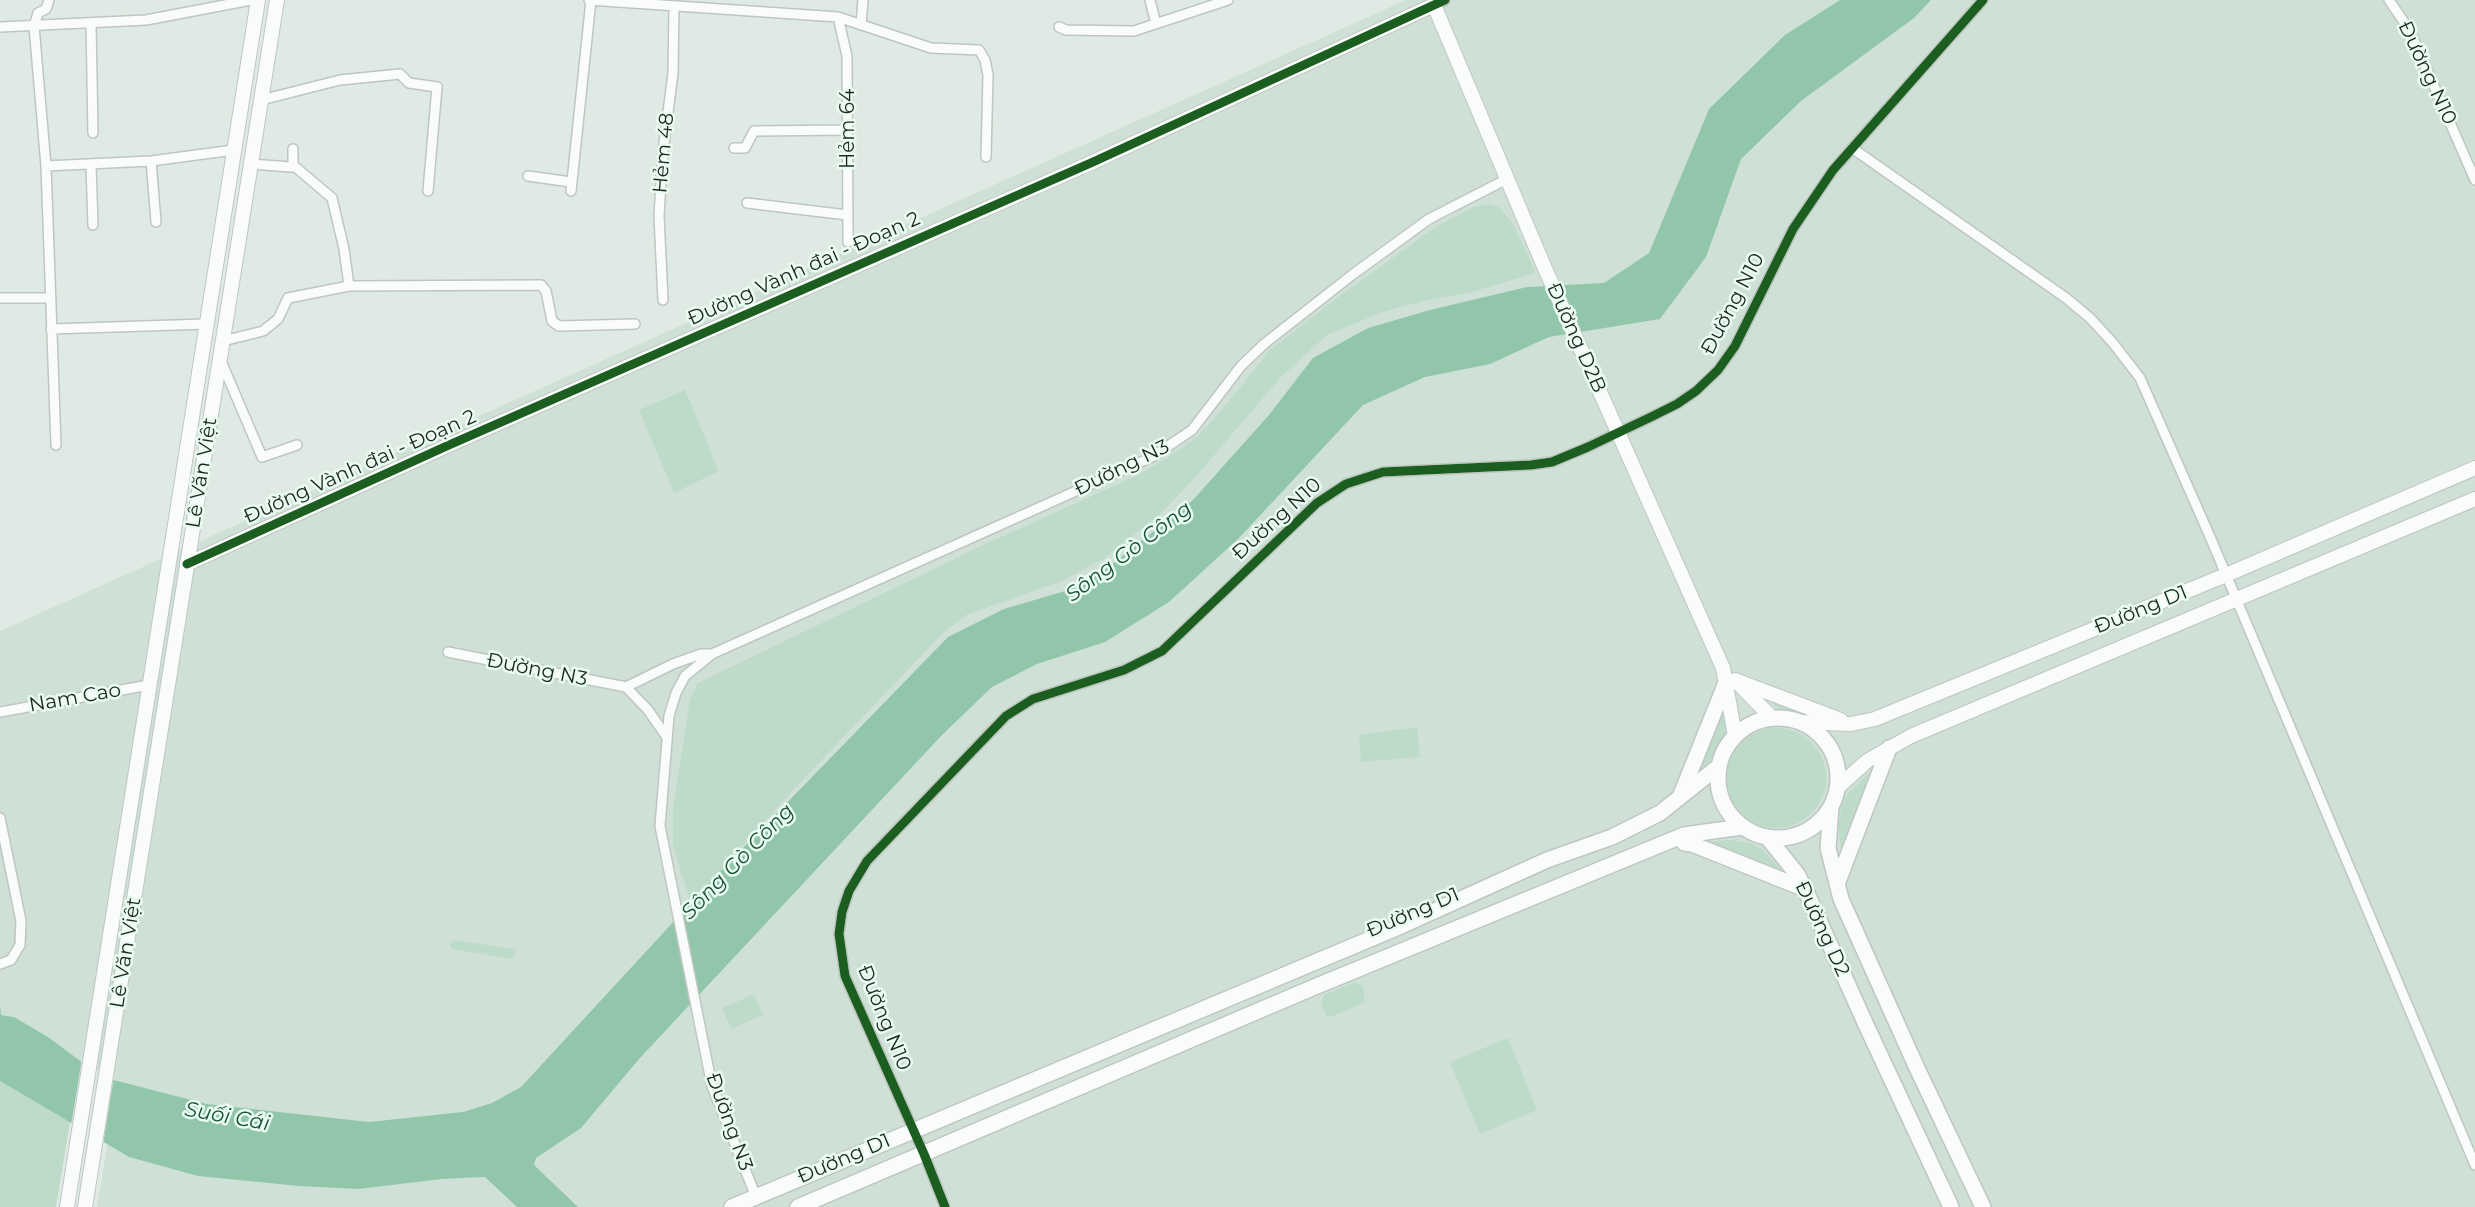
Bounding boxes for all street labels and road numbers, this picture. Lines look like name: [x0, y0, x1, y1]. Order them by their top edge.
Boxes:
street label: Đường N10: [2393, 17, 2461, 129]
street label: Hẻm 64: [836, 89, 860, 169]
street label: Hẻm 48: [649, 112, 679, 194]
street label: Đường Vành đai - Đoạn 2: [684, 207, 924, 331]
street label: Đường N10: [1696, 249, 1770, 359]
street label: Đường D2B: [1541, 279, 1611, 397]
street label: Đường Vành đai - Đoạn 2: [240, 405, 480, 529]
street label: Lê Văn Việt: [181, 416, 223, 530]
street label: Đường N3: [1071, 435, 1173, 501]
street label: Đường N10: [1228, 473, 1326, 565]
street label: Đường D1: [2091, 580, 2191, 640]
street label: Đường N3: [484, 648, 590, 692]
street label: Nam Cao: [27, 678, 123, 718]
street label: Đường D2: [1789, 877, 1855, 981]
street label: Đường D1: [1363, 883, 1463, 943]
street label: Lê Văn Việt: [105, 896, 147, 1010]
street label: Đường N10: [852, 962, 916, 1074]
street label: Đường N3: [700, 1070, 758, 1174]
street label: Đường D1: [794, 1129, 894, 1189]

